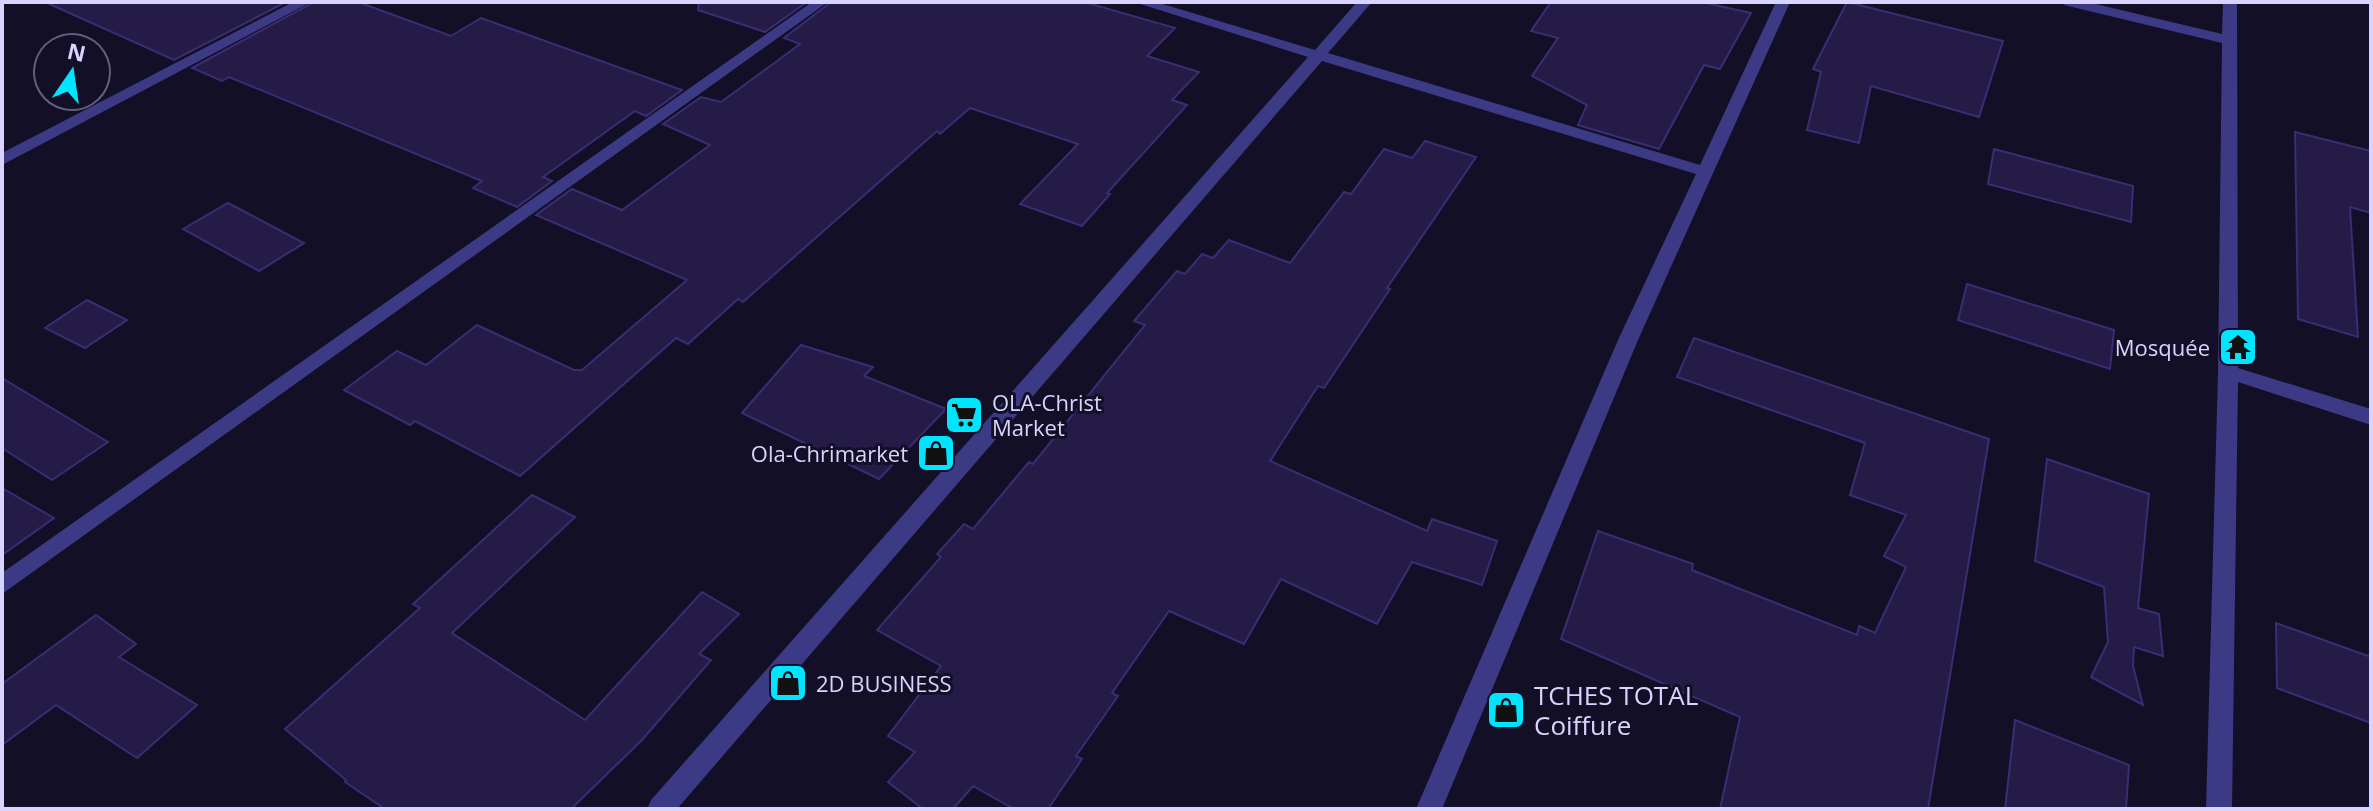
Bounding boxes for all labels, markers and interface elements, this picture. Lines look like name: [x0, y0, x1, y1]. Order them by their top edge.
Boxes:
north arrow: [32, 32, 112, 112]
text: N: [65, 35, 89, 68]
temple icon: Mosquée: [2217, 326, 2259, 368]
place label: Mosquée: [2115, 332, 2210, 362]
place label: OLA-Christ Market: [992, 387, 1102, 442]
supermarket icon: OLA-Christ Market: [943, 394, 985, 436]
shop icon: Ola-Chrimarket: [915, 432, 957, 474]
place label: Ola-Chrimarket: [751, 438, 908, 468]
shop icon: 2D BUSINESS: [767, 662, 809, 704]
place label: 2D BUSINESS: [816, 668, 952, 698]
place label: TCHES TOTAL Coiffure: [1534, 677, 1698, 743]
shop icon: TCHES TOTAL Coiffure: [1485, 689, 1527, 731]

